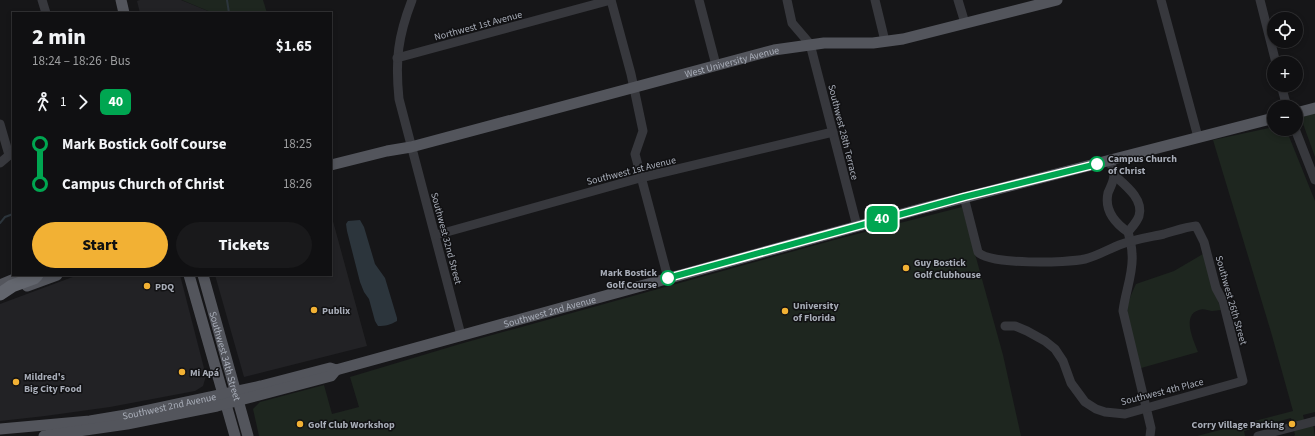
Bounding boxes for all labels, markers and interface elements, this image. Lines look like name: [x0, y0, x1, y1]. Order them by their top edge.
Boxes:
street label: Northwest 1st Avenue: [433, 7, 524, 44]
map controls: [1267, 12, 1303, 136]
button: locate: [1267, 12, 1303, 48]
text: 2 min: [32, 21, 86, 53]
text: $1.65: [276, 36, 312, 57]
street label: West University Avenue: [683, 43, 780, 82]
text: 18:24 – 18:26 · Bus: [32, 52, 130, 70]
button: +: [1267, 56, 1303, 92]
street label: Southwest 28th Terrace: [824, 83, 862, 182]
icon: walk: [32, 91, 54, 113]
icon: forward: [72, 91, 94, 113]
text: 40: [108, 92, 123, 112]
text: 1: [60, 93, 66, 111]
button: −: [1267, 100, 1303, 136]
text: Mark Bostick Golf Course: [62, 134, 226, 155]
text: 18:25: [283, 135, 312, 153]
place label: Campus Church of Christ: [1108, 152, 1177, 178]
street label: Southwest 1st Avenue: [585, 153, 677, 189]
marker: Campus Church of Christ: [1089, 156, 1105, 172]
text: Campus Church of Christ: [62, 174, 224, 195]
text: 18:26: [283, 175, 312, 193]
street label: Southwest 32nd Street: [427, 191, 465, 286]
line badge: 40: [864, 206, 900, 232]
text: 40: [875, 209, 889, 229]
button: Start: [32, 222, 168, 268]
button: Tickets: [176, 222, 312, 268]
street label: Southwest 26th Street: [1212, 254, 1251, 347]
place label: Guy Bostick Golf Clubhouse: [914, 256, 981, 282]
marker: Guy Bostick Golf Clubhouse: [901, 263, 911, 273]
place label: Mark Bostick Golf Course: [600, 266, 658, 292]
marker: Mark Bostick Golf Course: [660, 270, 676, 286]
place label: PDQ: [155, 280, 174, 294]
marker: PDQ: [142, 281, 152, 291]
street label: Southwest 2nd Avenue: [502, 293, 598, 332]
place label: University of Florida: [793, 299, 839, 325]
place label: Publix: [322, 304, 350, 318]
marker: Publix: [309, 305, 319, 315]
marker: University of Florida: [780, 306, 790, 316]
street label: Southwest 34th Street: [205, 310, 244, 403]
place label: Mi Apá: [190, 366, 219, 380]
marker: Mi Apá: [177, 367, 187, 377]
place label: Mildred's Big City Food: [24, 370, 82, 396]
street label: Southwest 4th Place: [1119, 375, 1205, 409]
marker: Mildred's Big City Food: [11, 377, 21, 387]
street label: Southwest 2nd Avenue: [121, 390, 218, 423]
place label: Golf Club Workshop: [308, 418, 395, 432]
place label: Corry Village Parking: [1192, 418, 1285, 432]
marker: Golf Club Workshop: [295, 419, 305, 429]
marker: Corry Village Parking: [1287, 419, 1297, 429]

